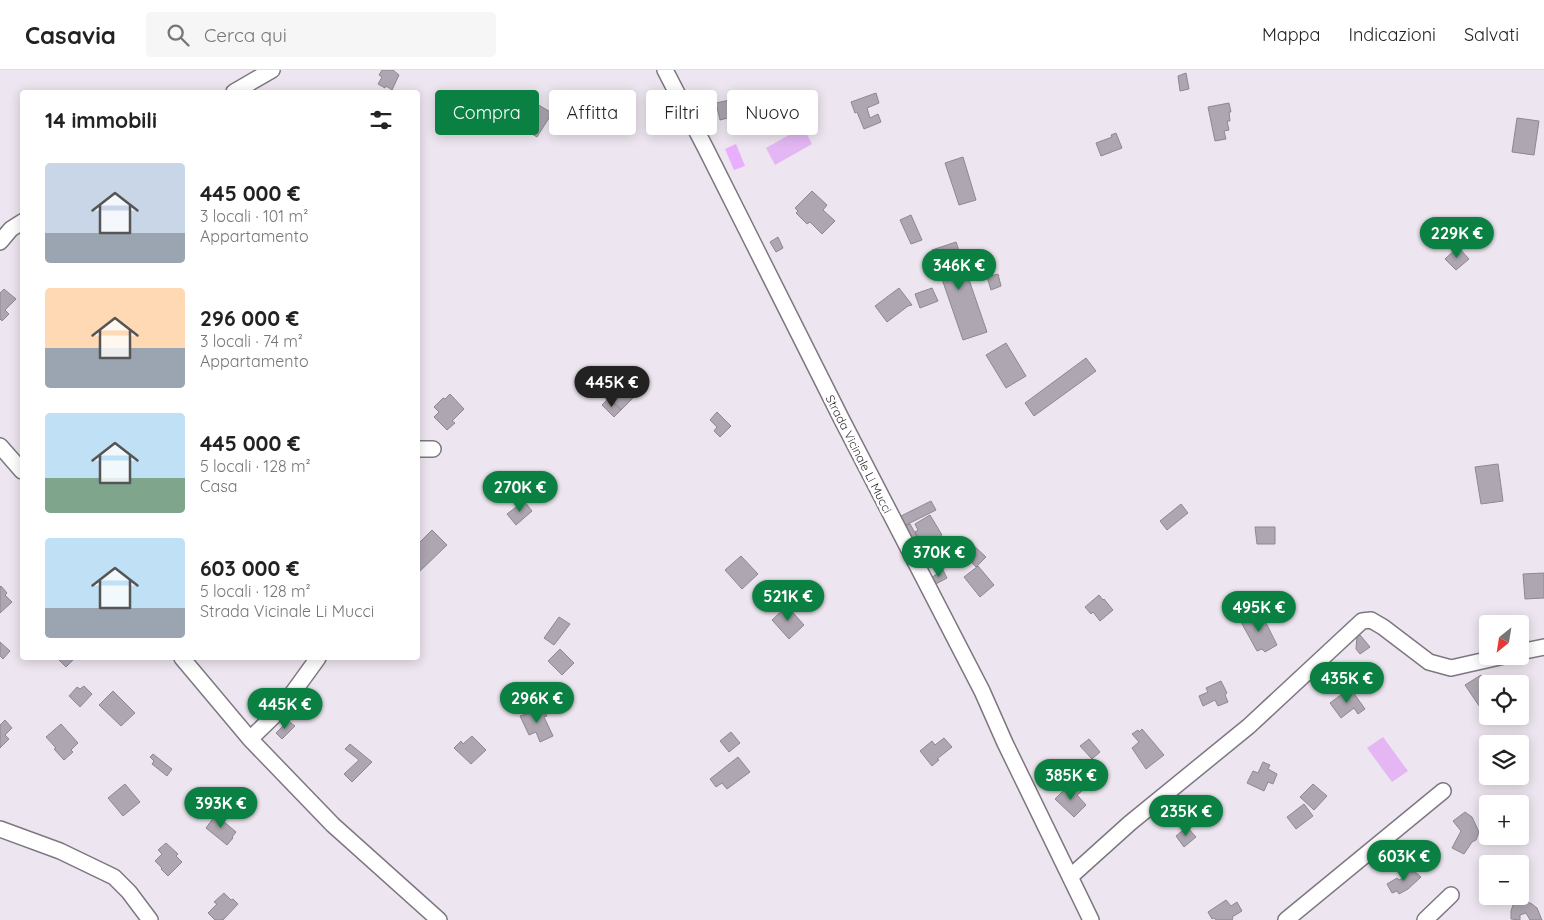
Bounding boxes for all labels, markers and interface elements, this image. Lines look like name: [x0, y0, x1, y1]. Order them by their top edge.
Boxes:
search box: [146, 12, 496, 57]
text: Casavia: [25, 20, 116, 50]
icon: search: [164, 21, 192, 49]
text: Cerca qui: [204, 23, 287, 47]
text: Mappa: [1262, 23, 1320, 46]
text: Indicazioni: [1348, 23, 1436, 46]
text: Salvati: [1464, 23, 1519, 46]
chip: Compra: [435, 90, 539, 135]
chip: Affitta: [549, 90, 636, 135]
chip: Filtri: [646, 90, 717, 135]
chip: Nuovo: [727, 90, 818, 135]
icon: filters: [367, 106, 395, 134]
text: 14 immobili: [45, 107, 157, 133]
text: 445 000 €: [200, 180, 300, 206]
icon: home: [85, 183, 145, 243]
text: 3 locali · 101 m²: [200, 206, 308, 226]
pin: 229K €: [1416, 216, 1498, 259]
text: 229K €: [1431, 223, 1483, 243]
text: Appartamento: [200, 226, 309, 246]
pin: 346K €: [918, 248, 1000, 291]
text: 346K €: [933, 255, 985, 275]
text: 296 000 €: [200, 305, 299, 331]
icon: home: [85, 308, 145, 368]
text: 3 locali · 74 m²: [200, 331, 303, 351]
text: Appartamento: [200, 351, 309, 371]
pin: 445K €: [571, 366, 653, 408]
text: 445K €: [585, 372, 639, 392]
street label: Strada Vicinale Li Mucci: [823, 392, 895, 516]
text: 445 000 €: [200, 430, 300, 456]
icon: home: [85, 433, 145, 493]
text: 5 locali · 128 m²: [200, 456, 311, 476]
pin: 270K €: [479, 470, 561, 513]
text: Casa: [200, 476, 237, 496]
text: 270K €: [494, 477, 546, 497]
pin: 370K €: [898, 536, 980, 578]
text: 370K €: [913, 542, 965, 562]
text: 603 000 €: [200, 555, 299, 581]
icon: home: [85, 558, 145, 618]
pin: 521K €: [747, 580, 829, 622]
text: 5 locali · 128 m²: [200, 581, 311, 601]
text: 521K €: [763, 586, 813, 606]
pin: 495K €: [1218, 590, 1300, 633]
text: 495K €: [1233, 597, 1285, 617]
text: Strada Vicinale Li Mucci: [200, 601, 374, 621]
north arrow: [1479, 615, 1529, 665]
map controls: [1479, 615, 1529, 905]
pin: 435K €: [1306, 662, 1388, 704]
text: 435K €: [1321, 668, 1373, 688]
button: locate: [1479, 675, 1529, 725]
pin: 296K €: [496, 682, 578, 724]
pin: 445K €: [244, 688, 326, 730]
text: 296K €: [511, 688, 563, 708]
text: 445K €: [258, 694, 312, 714]
button: layers: [1479, 735, 1529, 785]
pin: 385K €: [1030, 758, 1112, 801]
text: 385K €: [1045, 765, 1097, 785]
pin: 393K €: [180, 786, 262, 829]
text: 393K €: [195, 793, 247, 813]
pin: 235K €: [1145, 794, 1227, 837]
button: +: [1479, 795, 1529, 845]
text: 235K €: [1160, 801, 1212, 821]
pin: 603K €: [1363, 840, 1445, 882]
text: 603K €: [1378, 846, 1430, 866]
button: −: [1479, 855, 1529, 905]

